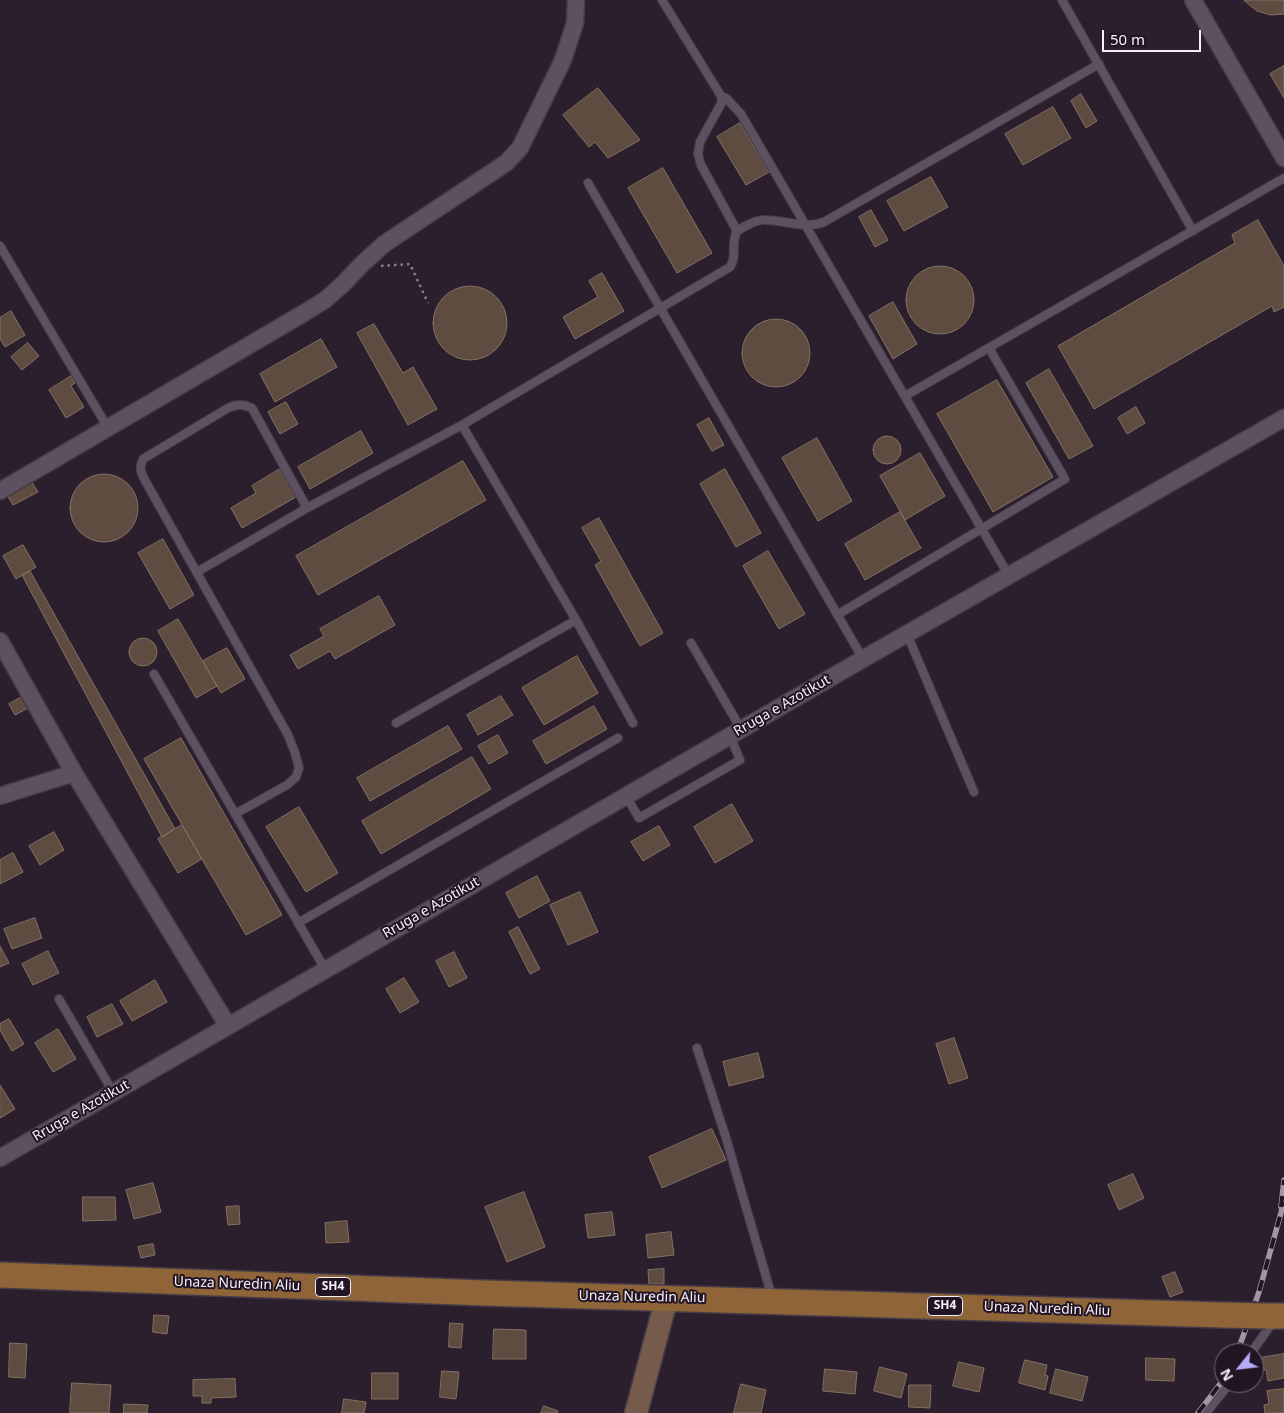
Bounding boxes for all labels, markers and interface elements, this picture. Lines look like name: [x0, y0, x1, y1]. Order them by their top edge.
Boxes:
scale bar: [1104, 20, 1203, 52]
text: 50 m: [1110, 29, 1145, 49]
street label: Rruga e Azotikut: [731, 672, 833, 740]
street label: Rruga e Azotikut: [380, 874, 482, 942]
street label: Rruga e Azotikut: [30, 1077, 132, 1145]
street label: Unaza Nuredin Aliu: [173, 1273, 301, 1295]
road number: SH4: [316, 1277, 350, 1296]
street label: Unaza Nuredin Aliu: [578, 1287, 706, 1307]
road number: SH4: [928, 1296, 962, 1315]
street label: Unaza Nuredin Aliu: [983, 1298, 1111, 1320]
north arrow: [1214, 1343, 1264, 1393]
text: N: [1215, 1365, 1237, 1385]

